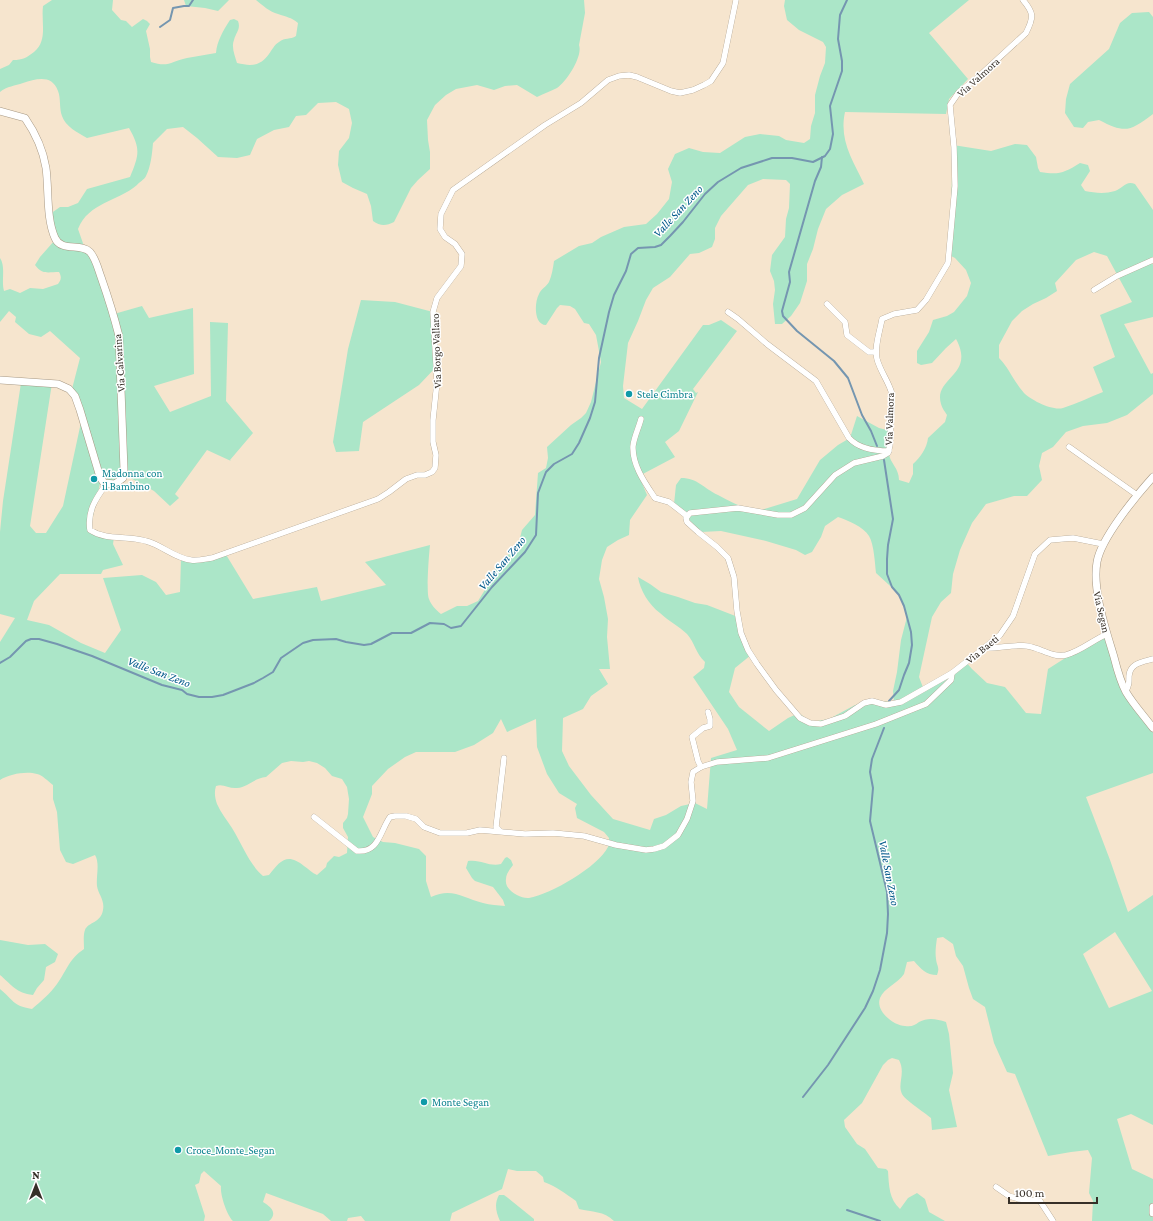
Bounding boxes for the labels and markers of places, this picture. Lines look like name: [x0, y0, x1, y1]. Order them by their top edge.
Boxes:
place label: Stele Cimbra: [637, 388, 693, 400]
marker: Stele Cimbra: [624, 389, 634, 399]
place label: Madonna con il Bambino: [102, 467, 162, 492]
marker: Madonna con il Bambino: [89, 474, 99, 484]
place label: Monte Segan: [432, 1096, 489, 1109]
marker: Monte Segan: [419, 1097, 429, 1107]
place label: Croce_Monte_Segan: [186, 1144, 275, 1157]
marker: Croce_Monte_Segan: [173, 1145, 183, 1155]

